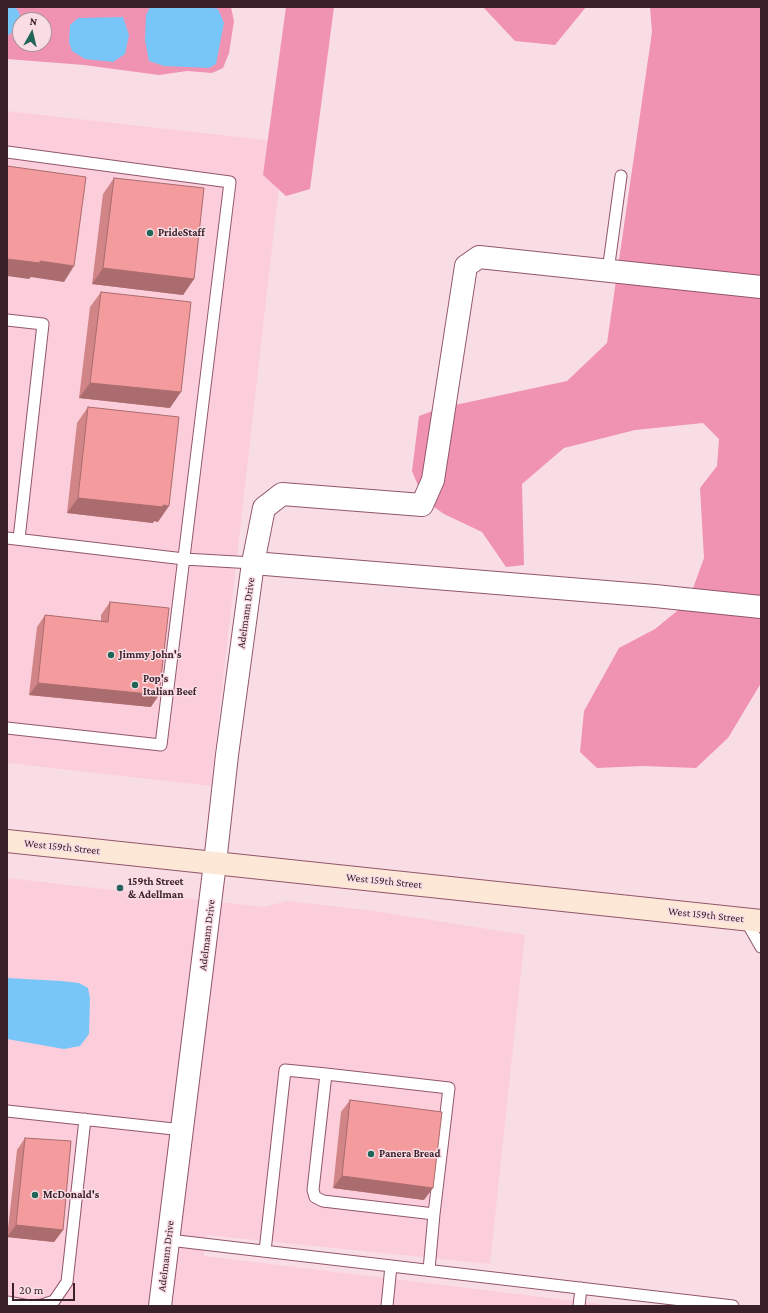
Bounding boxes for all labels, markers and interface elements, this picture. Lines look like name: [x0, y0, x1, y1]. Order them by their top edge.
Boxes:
north arrow: [12, 12, 52, 52]
text: N: [29, 15, 38, 28]
place label: PrideStaff: [158, 226, 205, 240]
marker: PrideStaff: [145, 228, 155, 238]
street label: Adelmann Drive: [234, 577, 258, 649]
place label: Jimmy John's: [119, 648, 181, 662]
marker: Jimmy John's: [106, 650, 116, 660]
place label: Pop's Italian Beef: [143, 672, 196, 698]
marker: Pop's Italian Beef: [130, 680, 140, 690]
street label: West 159th Street: [23, 836, 101, 858]
street label: West 159th Street: [345, 870, 423, 892]
place label: 159th Street & Adellman: [128, 875, 184, 901]
marker: 159th Street & Adellman: [115, 883, 125, 893]
street label: Adelmann Drive: [196, 899, 218, 971]
street label: West 159th Street: [667, 904, 745, 926]
place label: Panera Bread: [379, 1147, 440, 1161]
marker: Panera Bread: [366, 1149, 376, 1159]
place label: McDonald's: [43, 1188, 99, 1202]
marker: McDonald's: [30, 1190, 40, 1200]
street label: Adelmann Drive: [155, 1220, 177, 1292]
scale bar: [14, 1275, 77, 1301]
text: 20 m: [19, 1283, 43, 1297]

